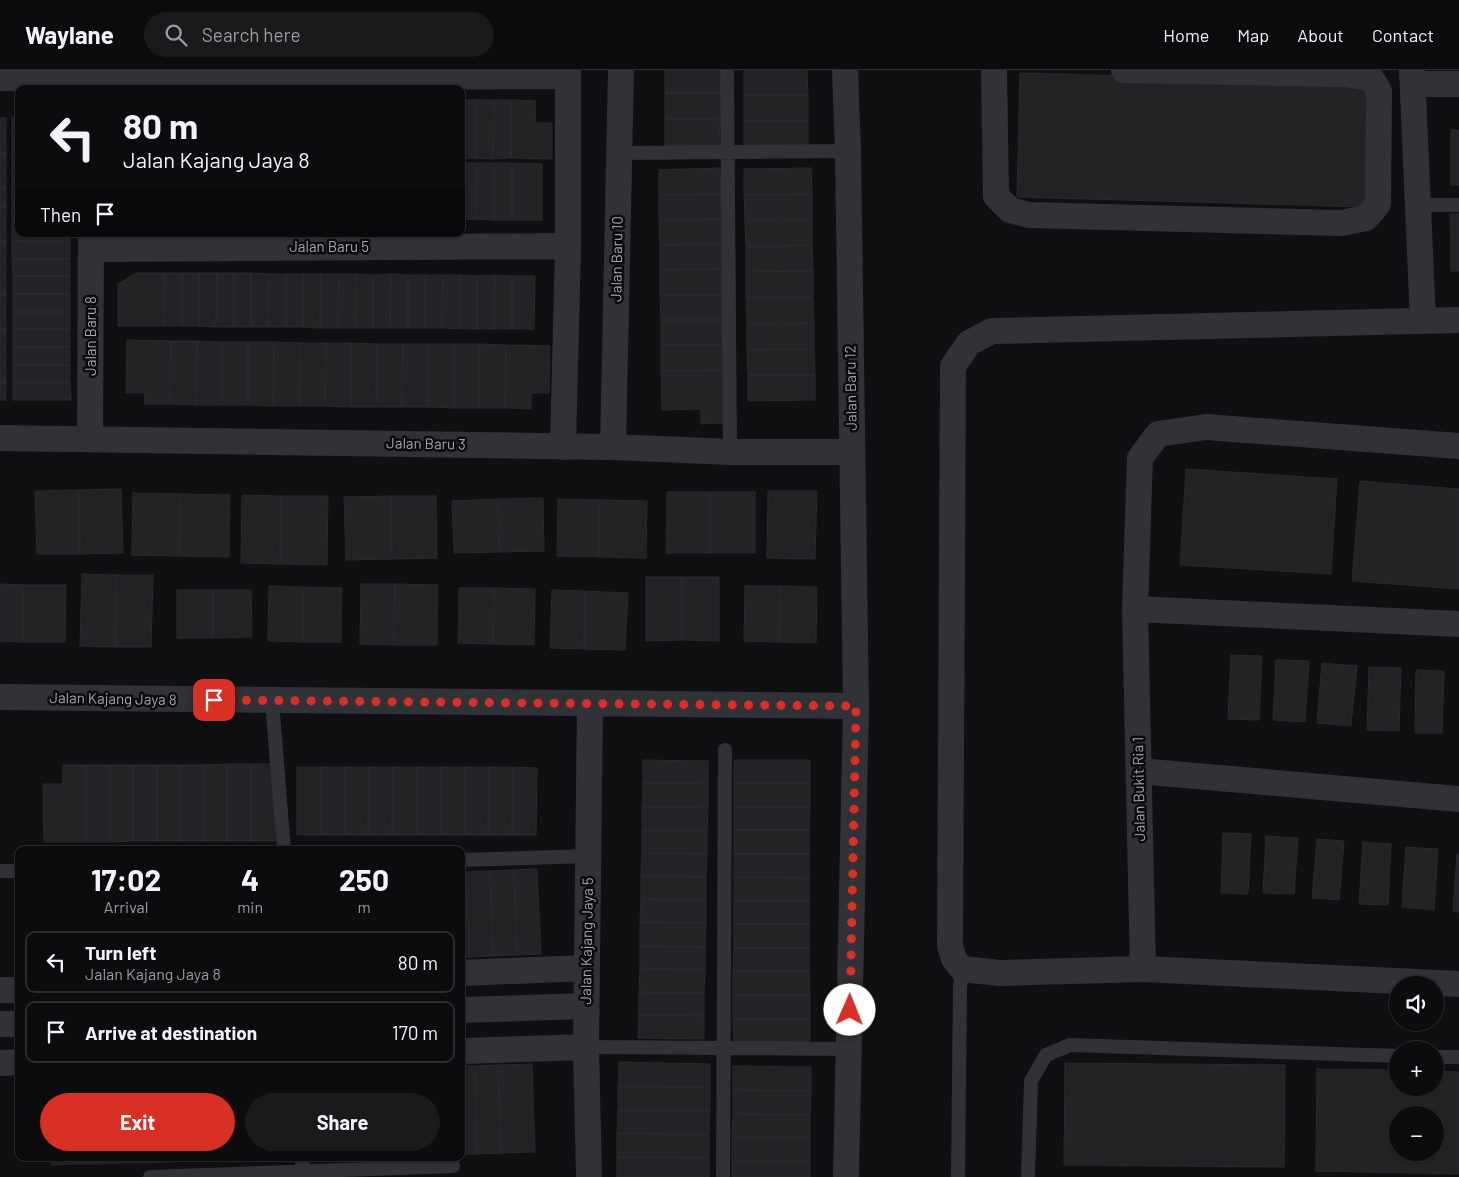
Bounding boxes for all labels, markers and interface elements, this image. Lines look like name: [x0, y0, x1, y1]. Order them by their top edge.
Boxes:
search box: [144, 12, 494, 57]
text: Waylane: [25, 20, 114, 49]
icon: search: [162, 21, 190, 49]
text: Search here: [202, 23, 301, 46]
text: Home: [1163, 24, 1209, 46]
text: Map: [1237, 24, 1269, 46]
text: About: [1297, 24, 1344, 46]
text: Contact: [1372, 24, 1434, 46]
text: 80 m: [123, 104, 198, 146]
icon: left: [40, 105, 105, 170]
text: Jalan Kajang Jaya 8: [123, 146, 310, 172]
icon: arrive: [91, 200, 119, 228]
text: Then: [40, 203, 81, 226]
street label: Jalan Baru 10: [606, 216, 626, 302]
street label: Jalan Baru 5: [289, 237, 369, 255]
street label: Jalan Baru 8: [81, 296, 99, 376]
street label: Jalan Baru 12: [840, 345, 860, 431]
street label: Jalan Baru 3: [386, 433, 466, 453]
pin: [193, 679, 235, 721]
icon: arrive: [200, 686, 228, 714]
street label: Jalan Kajang Jaya 8: [49, 688, 177, 708]
street label: Jalan Bukit Ria 1: [1128, 737, 1148, 841]
text: 17:02: [91, 861, 161, 897]
text: 4: [241, 861, 259, 897]
text: 250: [339, 861, 389, 897]
street label: Jalan Kajang Jaya 5: [576, 877, 596, 1005]
text: Arrival: [104, 897, 148, 916]
text: min: [237, 897, 263, 916]
text: m: [357, 897, 371, 916]
text: Turn left: [85, 941, 156, 964]
icon: left: [42, 948, 70, 976]
text: 80 m: [398, 951, 438, 974]
text: Jalan Kajang Jaya 8: [85, 964, 221, 983]
map controls: [1389, 976, 1444, 1161]
button: sound: [1389, 976, 1444, 1031]
position arrow: [823, 983, 875, 1035]
icon: arrive: [42, 1018, 70, 1046]
text: Arrive at destination: [85, 1021, 257, 1044]
text: 170 m: [392, 1021, 438, 1044]
button: +: [1389, 1041, 1444, 1096]
button: Exit: [40, 1093, 235, 1151]
button: Share: [245, 1093, 440, 1151]
button: −: [1389, 1106, 1444, 1161]

